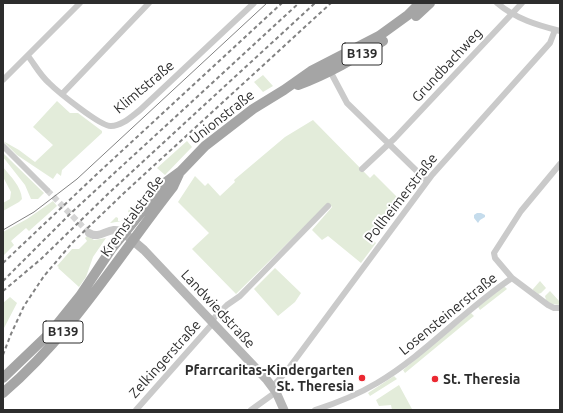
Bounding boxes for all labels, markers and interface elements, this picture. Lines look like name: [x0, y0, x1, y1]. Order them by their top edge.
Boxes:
street label: Grundbachweg: [408, 24, 486, 106]
road number: B139: [342, 43, 382, 65]
street label: Klimtstraße: [110, 57, 178, 117]
street label: Unionstraße: [186, 87, 258, 147]
street label: Pollheimerstraße: [361, 150, 441, 246]
street label: Kremstalstraße: [97, 172, 167, 260]
street label: Landwiedstraße: [177, 266, 259, 352]
street label: Losensteinerstraße: [396, 269, 500, 359]
street label: Zelkingerstraße: [126, 317, 204, 401]
road number: B139: [43, 321, 83, 343]
place label: Pfarrcaritas-Kindergarten St. Theresia: [185, 362, 354, 394]
place label: St. Theresia: [443, 371, 520, 387]
marker: Pfarrcaritas-Kindergarten St. Theresia: [357, 373, 367, 383]
marker: St. Theresia: [430, 374, 440, 384]

